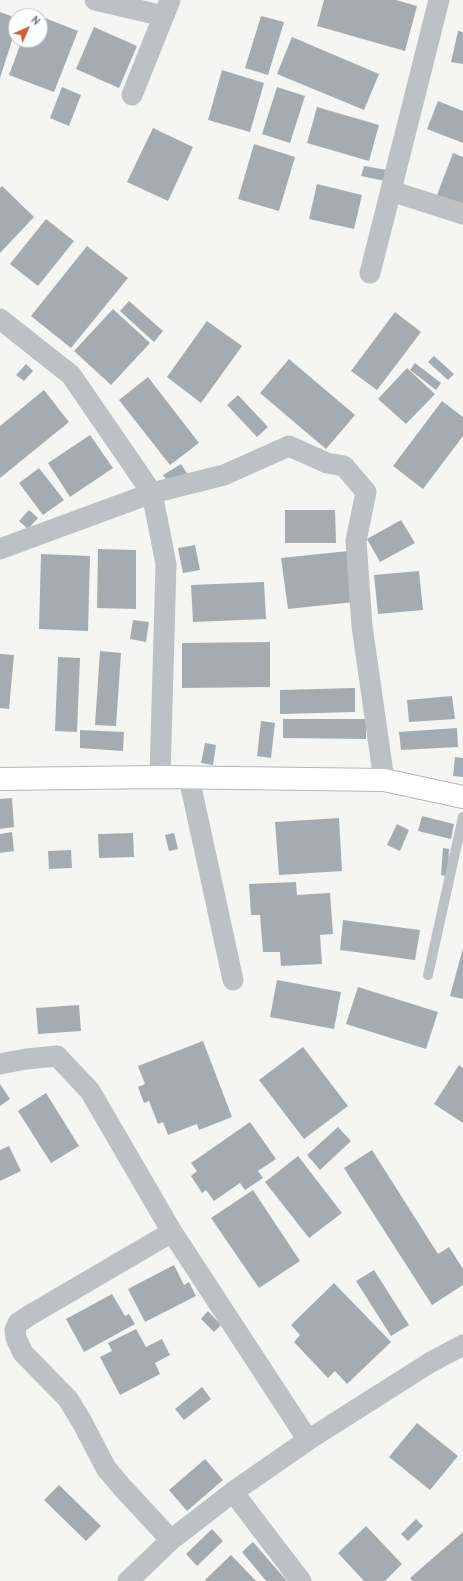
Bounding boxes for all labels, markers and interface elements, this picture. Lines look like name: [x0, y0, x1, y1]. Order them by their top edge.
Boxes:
north arrow: [8, 8, 48, 48]
text: N: [28, 13, 43, 28]

